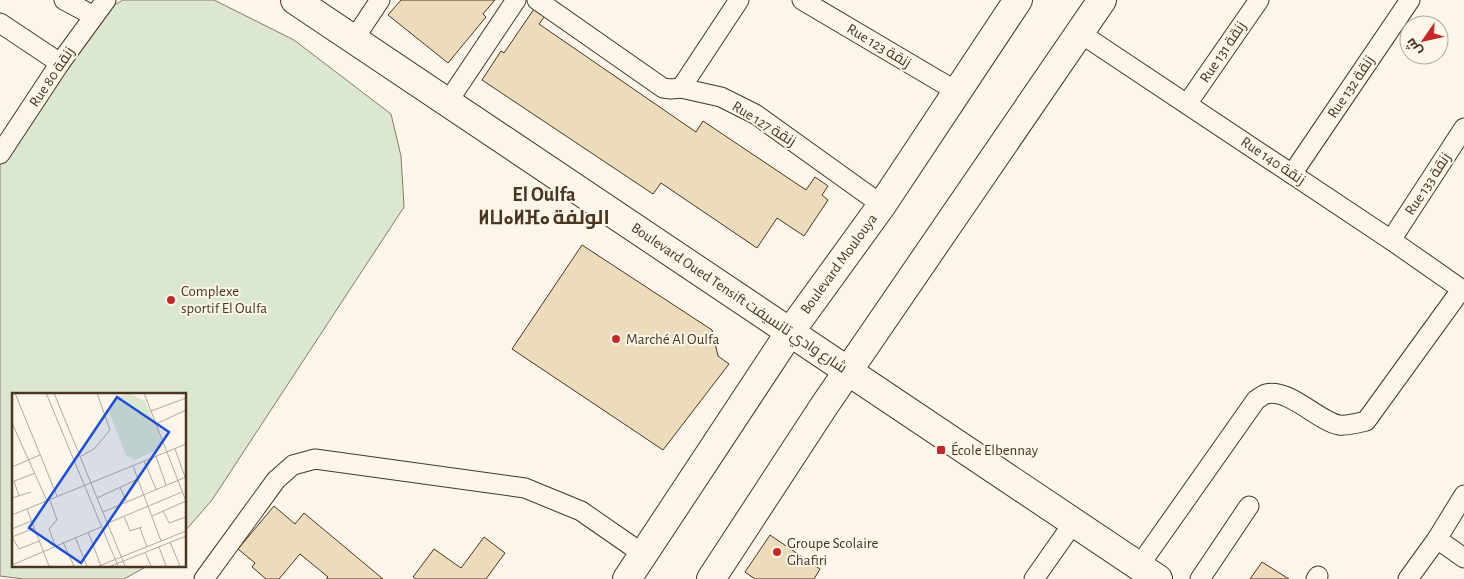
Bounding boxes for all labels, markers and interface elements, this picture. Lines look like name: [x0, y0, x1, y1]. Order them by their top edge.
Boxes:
north arrow: [1399, 15, 1449, 65]
street label: Rue 131 زنقة: [1197, 19, 1250, 86]
street label: Rue 123 زنقة: [844, 21, 914, 72]
text: ش: [1402, 35, 1426, 59]
street label: Rue 80 زنقة: [27, 44, 78, 110]
street label: Rue 132 زنقة: [1325, 53, 1378, 122]
street label: Rue 127 زنقة: [729, 99, 798, 150]
street label: Rue 140 زنقة: [1238, 134, 1308, 189]
street label: Rue 133 زنقة: [1402, 150, 1455, 219]
district label: El Oulfa ⵍⵡⴰⵍⴼⴰ الولفة: [478, 185, 610, 229]
street label: Boulevard Moulouya: [798, 211, 880, 317]
street label: Boulevard Oued Tensift شارع وادي تانسيفت: [626, 219, 850, 379]
place label: Complexe sportif El Oulfa: [181, 284, 267, 316]
marker: Complexe sportif El Oulfa: [165, 294, 177, 306]
place label: Marché Al Oulfa: [626, 332, 719, 347]
marker: Marché Al Oulfa: [610, 333, 622, 345]
inset map: [12, 393, 186, 566]
place label: École Elbennay: [951, 441, 1039, 458]
marker: École Elbennay: [935, 444, 947, 456]
place label: Groupe Scolaire Ghafiri: [787, 536, 879, 568]
marker: Groupe Scolaire Ghafiri: [771, 546, 783, 558]

